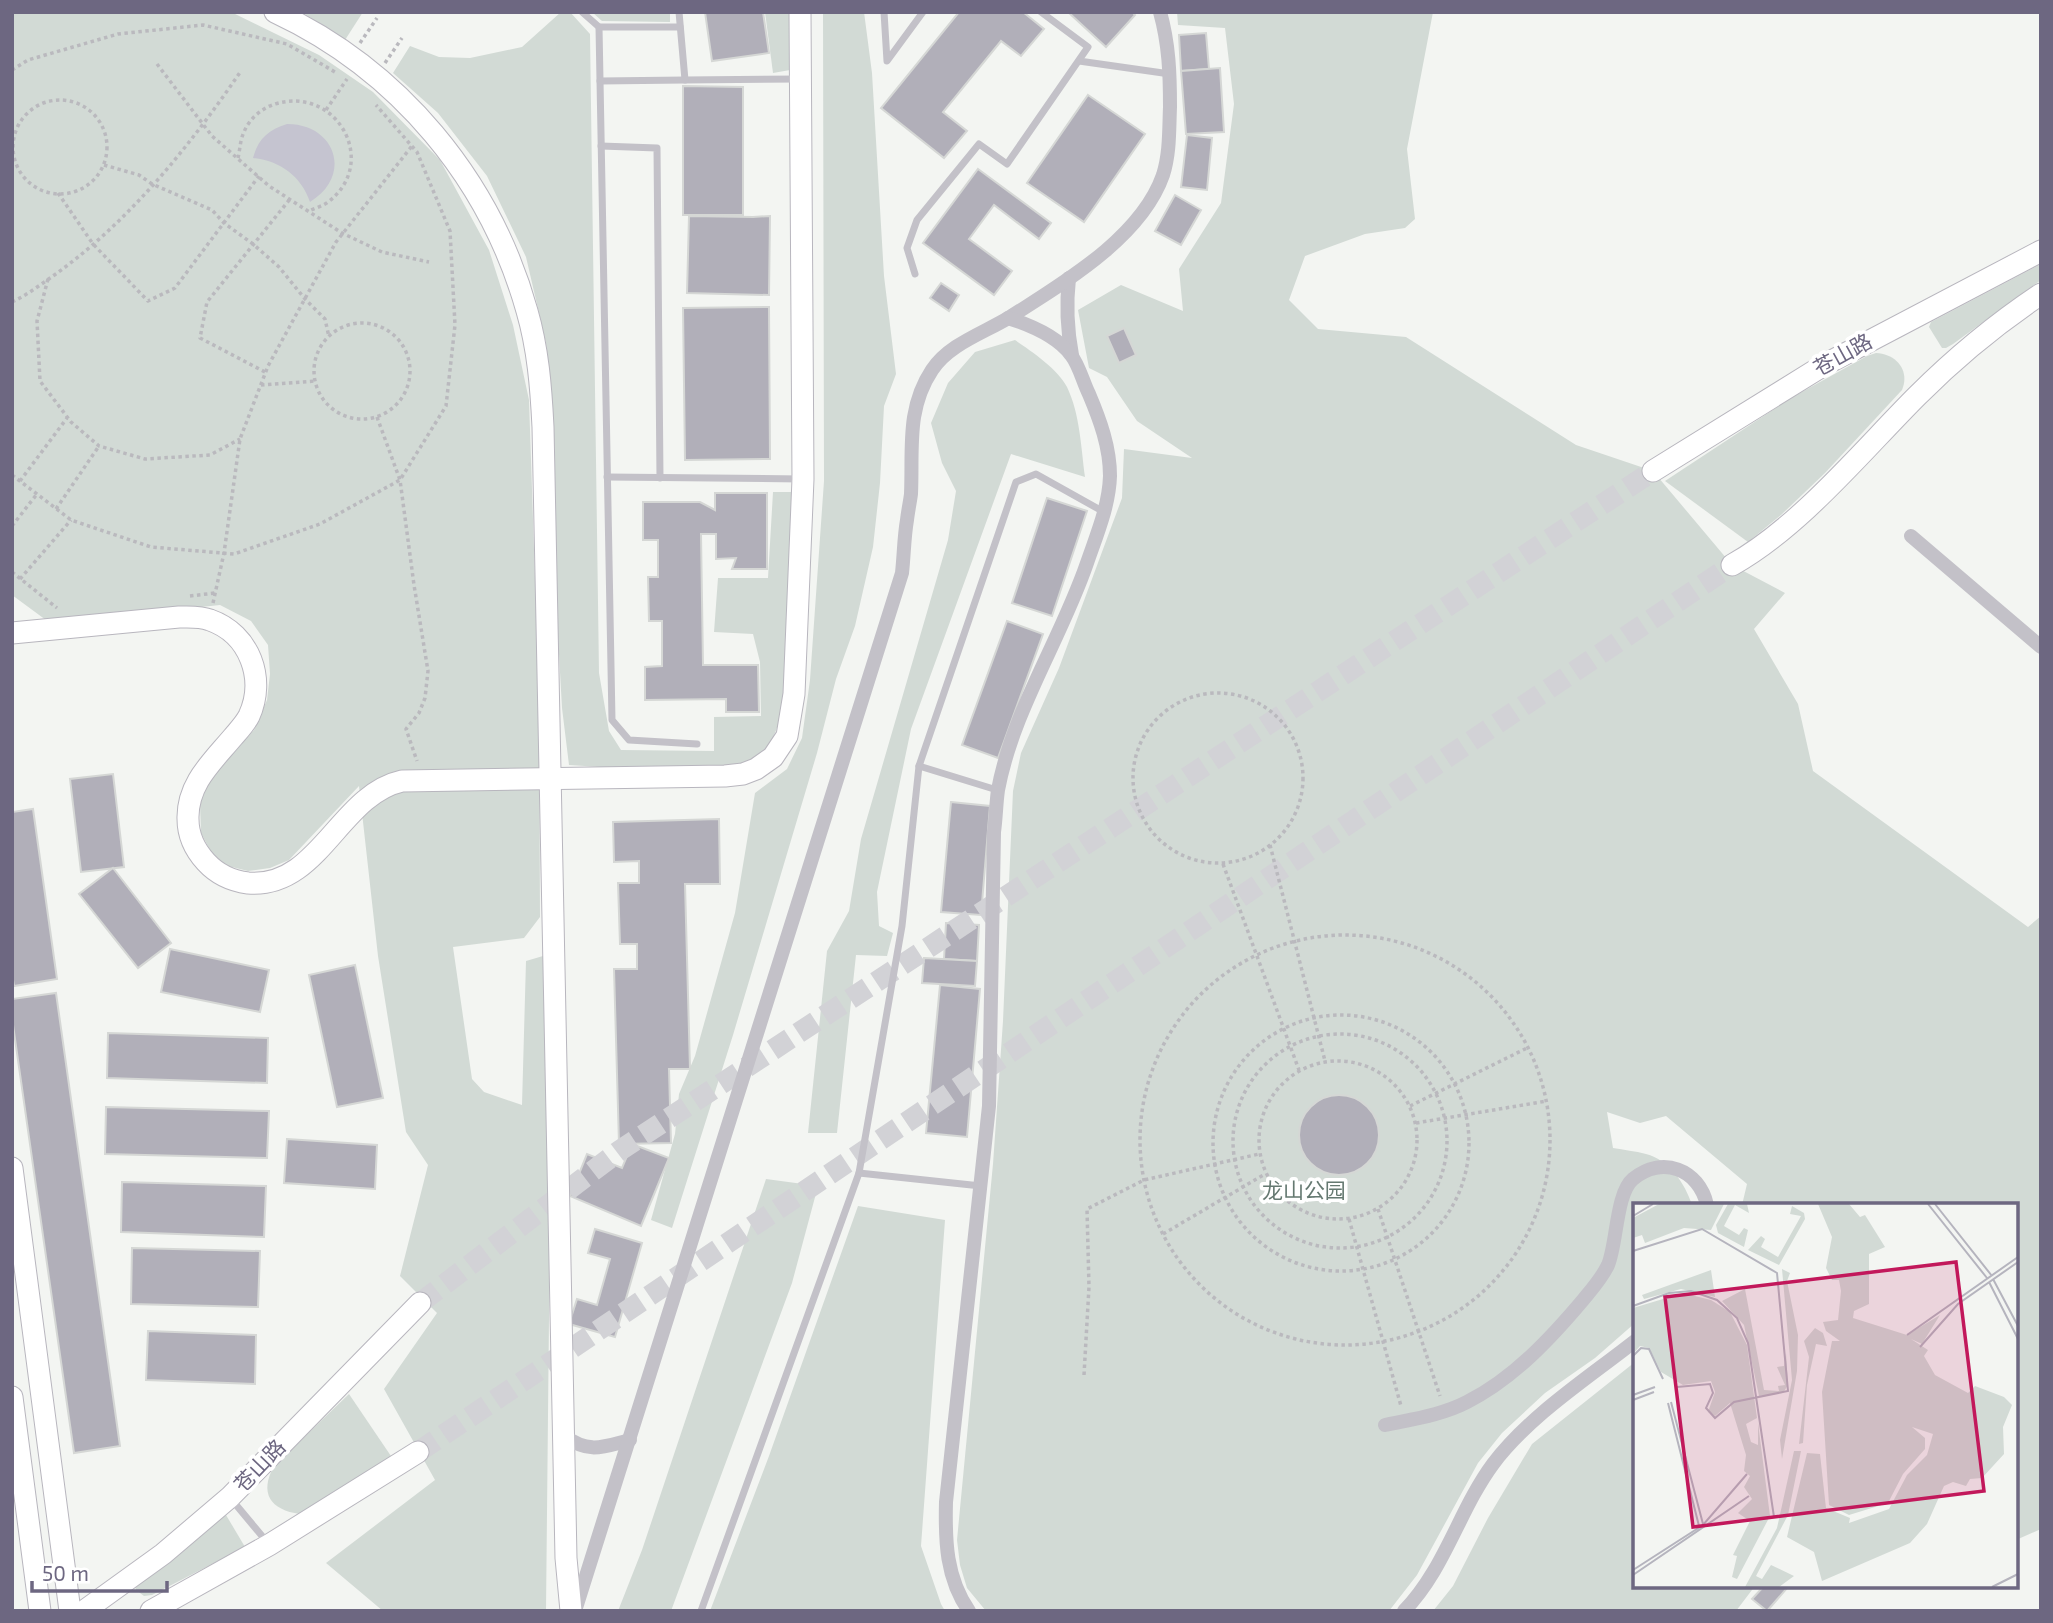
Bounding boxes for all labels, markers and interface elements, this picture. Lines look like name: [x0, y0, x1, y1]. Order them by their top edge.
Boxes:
street label: 苍山路: [1809, 327, 1876, 380]
park label: 龙山公园: [1262, 1177, 1346, 1202]
inset map: [1633, 1203, 2018, 1588]
street label: 苍山路: [228, 1434, 290, 1496]
scale bar: [32, 1550, 166, 1594]
text: 50 m: [42, 1560, 89, 1585]

